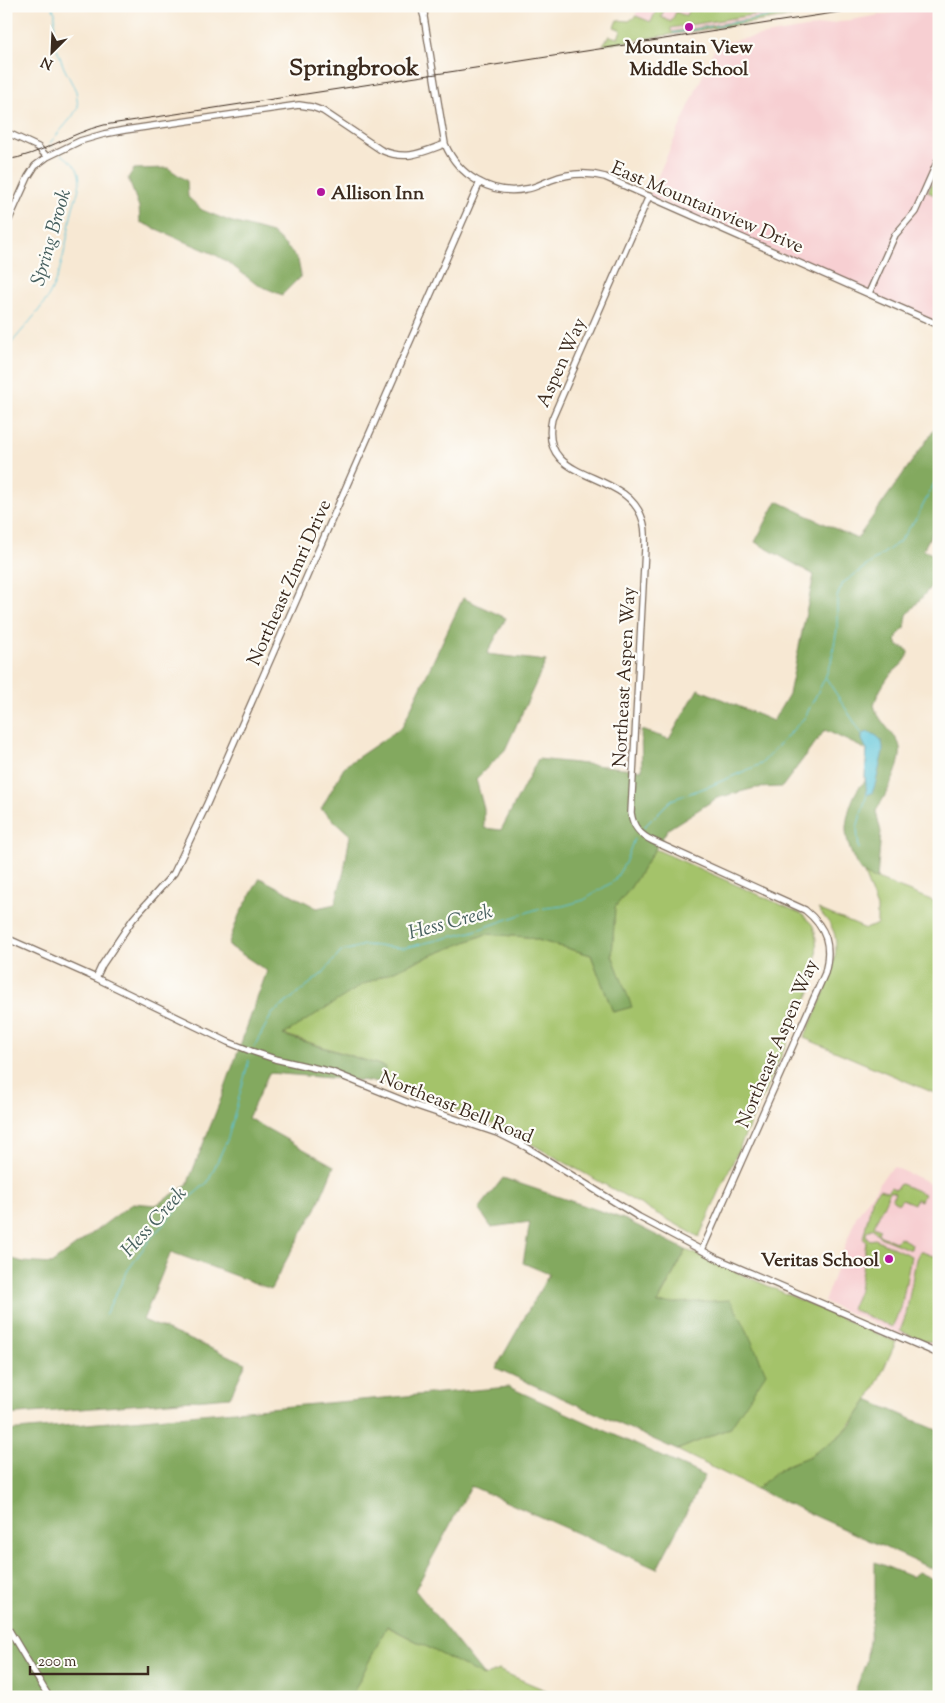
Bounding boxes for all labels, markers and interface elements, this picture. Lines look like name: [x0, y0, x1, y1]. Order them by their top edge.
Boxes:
marker: Mountain View Middle School: [683, 21, 695, 33]
north arrow: [28, 28, 78, 78]
place label: Mountain View Middle School: [625, 35, 754, 84]
text: N: [38, 51, 57, 73]
district label: Springbrook: [289, 52, 420, 86]
street label: East Mountainview Drive: [607, 155, 808, 261]
place label: Allison Inn: [331, 181, 425, 208]
water label: Spring Brook: [25, 186, 80, 289]
marker: Allison Inn: [315, 186, 327, 198]
street label: Aspen Way: [531, 313, 594, 412]
street label: Northeast Zimri Drive: [241, 495, 339, 670]
street label: Northeast Aspen Way: [607, 586, 644, 768]
water label: Hess Creek: [405, 898, 496, 949]
street label: Northeast Aspen Way: [731, 955, 826, 1133]
street label: Northeast Bell Road: [375, 1065, 537, 1152]
water label: Hess Creek: [115, 1181, 195, 1264]
place label: Veritas School: [761, 1248, 880, 1275]
marker: Veritas School: [883, 1253, 895, 1265]
scale bar: [30, 1643, 148, 1675]
text: 200 m: [38, 1652, 77, 1673]

